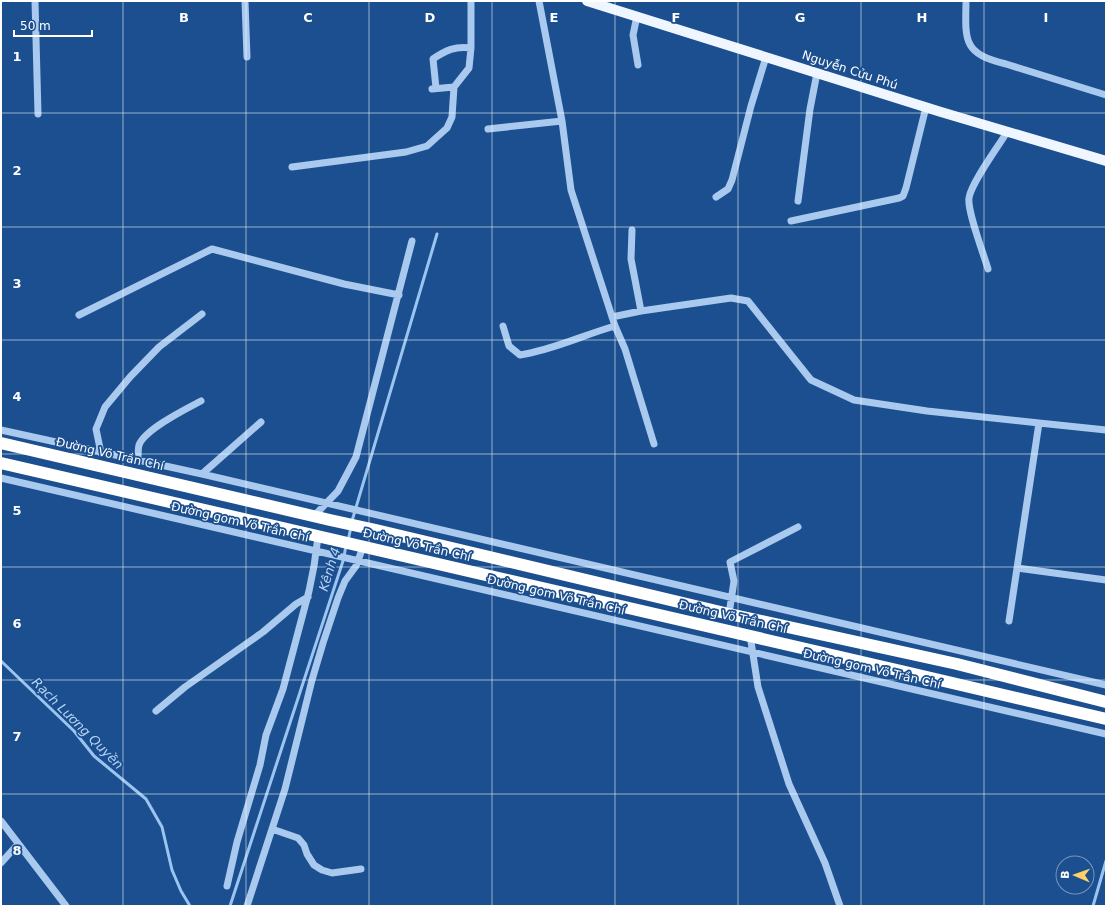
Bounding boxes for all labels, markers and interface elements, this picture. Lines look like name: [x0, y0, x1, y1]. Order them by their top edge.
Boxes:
text: B: [179, 10, 189, 25]
text: C: [303, 10, 313, 25]
text: D: [425, 10, 436, 25]
text: E: [550, 10, 558, 25]
text: F: [672, 10, 680, 25]
text: G: [795, 10, 805, 25]
text: H: [917, 10, 927, 25]
text: I: [1044, 10, 1048, 25]
scale bar: [14, 12, 92, 38]
text: 50 m: [20, 19, 51, 33]
street label: Nguyễn Cửu Phú: [800, 48, 900, 92]
text: 1: [12, 49, 22, 64]
text: 2: [12, 163, 22, 178]
text: 3: [12, 276, 22, 291]
text: 4: [12, 389, 22, 404]
street label: Đường Võ Trần Chí: [55, 435, 166, 473]
street label: Đường gom Võ Trần Chí: [170, 499, 311, 545]
text: 5: [12, 503, 22, 518]
street label: Đường Võ Trần Chí: [362, 526, 473, 564]
water label: Kênh 4: [316, 545, 343, 593]
street label: Đường gom Võ Trần Chí: [486, 572, 627, 618]
street label: Đường Võ Trần Chí: [678, 598, 789, 636]
text: 6: [12, 616, 22, 631]
street label: Đường gom Võ Trần Chí: [802, 646, 943, 692]
water label: Rạch Lương Quyền: [29, 675, 126, 772]
text: 7: [12, 729, 22, 744]
text: 8: [12, 843, 22, 858]
north arrow: [1055, 855, 1095, 895]
text: B: [1059, 870, 1072, 879]

